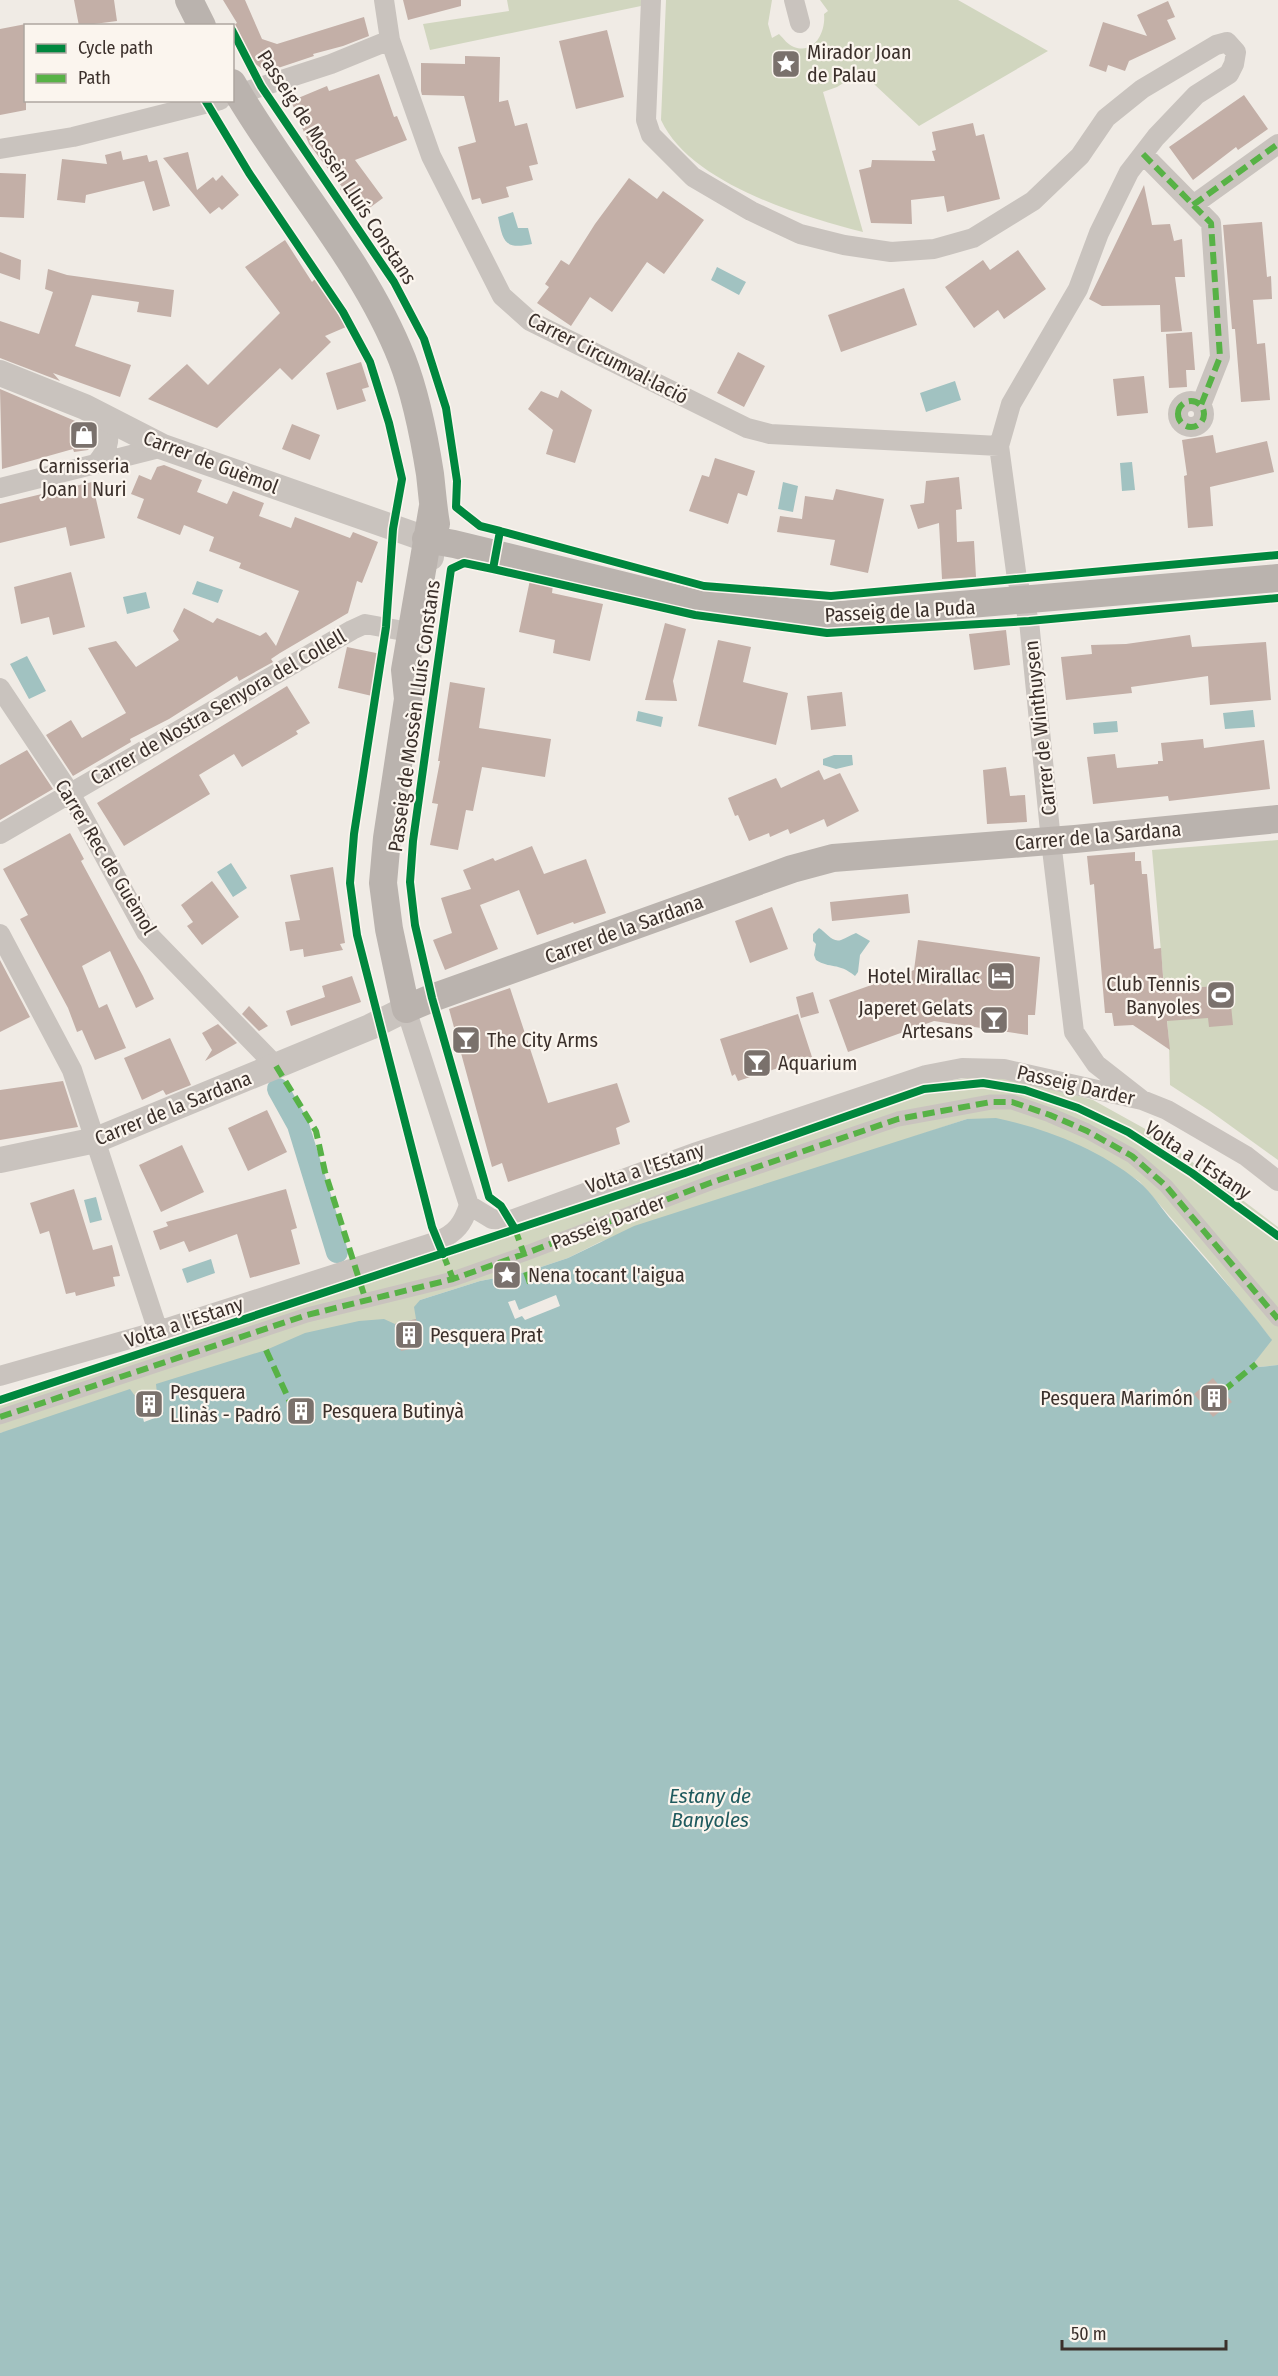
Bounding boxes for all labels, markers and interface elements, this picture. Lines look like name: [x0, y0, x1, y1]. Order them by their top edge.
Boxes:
legend: [24, 24, 234, 102]
text: Cycle path: [78, 37, 153, 59]
place label: Mirador Joan de Palau: [807, 40, 911, 87]
street label: Passeig de Mossèn Lluís Constans: [252, 45, 422, 289]
place icon: Mirador Joan de Palau: [770, 48, 802, 80]
text: Path: [78, 67, 111, 89]
street label: Carrer Circumval·lació: [524, 307, 692, 409]
shop icon: Carnisseria Joan i Nuri: [68, 419, 100, 451]
street label: Carrer de Guèmol: [140, 425, 282, 499]
place label: Carnisseria Joan i Nuri: [39, 454, 129, 501]
street label: Passeig de Mossèn Lluís Constans: [383, 579, 445, 853]
street label: Passeig de la Puda: [824, 595, 976, 627]
street label: Carrer de Nostra Senyora del Collell: [86, 624, 350, 790]
street label: Carrer de Winthuysen: [1019, 639, 1061, 817]
street label: Carrer Rec de Guèmol: [50, 775, 162, 939]
street label: Carrer de la Sardana: [1014, 817, 1182, 855]
street label: Carrer de la Sardana: [542, 889, 706, 969]
hotel icon: Hotel Mirallac: [985, 960, 1017, 992]
place label: Hotel Mirallac: [867, 964, 980, 988]
place label: Club Tennis Banyoles: [1106, 972, 1200, 1019]
sports icon: Club Tennis Banyoles: [1205, 979, 1237, 1011]
place label: Japeret Gelats Artesans: [858, 996, 973, 1043]
bar icon: Japeret Gelats Artesans: [978, 1004, 1010, 1036]
bar icon: The City Arms: [450, 1024, 482, 1056]
place label: The City Arms: [487, 1028, 598, 1052]
bar icon: Aquarium: [741, 1047, 773, 1079]
place label: Aquarium: [778, 1051, 857, 1075]
street label: Passeig Darder: [1015, 1060, 1137, 1110]
street label: Carrer de la Sardana: [91, 1066, 255, 1150]
street label: Volta a l'Estany: [1140, 1116, 1256, 1204]
street label: Volta a l'Estany: [583, 1138, 707, 1198]
street label: Passeig Darder: [548, 1189, 668, 1255]
place icon: Nena tocant l'aigua: [491, 1259, 523, 1291]
place label: Nena tocant l'aigua: [528, 1263, 685, 1287]
street label: Volta a l'Estany: [122, 1292, 246, 1352]
building icon: Pesquera Prat: [393, 1319, 425, 1351]
place label: Pesquera Prat: [430, 1323, 543, 1347]
place label: Pesquera Llinàs - Padró: [170, 1380, 281, 1427]
building icon: Pesquera Marimón: [1198, 1382, 1230, 1414]
place label: Pesquera Marimón: [1040, 1386, 1193, 1410]
building icon: Pesquera Llinàs - Padró: [133, 1388, 165, 1420]
building icon: Pesquera Butinyà: [285, 1395, 317, 1427]
place label: Pesquera Butinyà: [322, 1399, 464, 1423]
water label: Estany de Banyoles: [669, 1783, 751, 1833]
scale bar: [1062, 2313, 1226, 2351]
text: 50 m: [1071, 2323, 1107, 2345]

